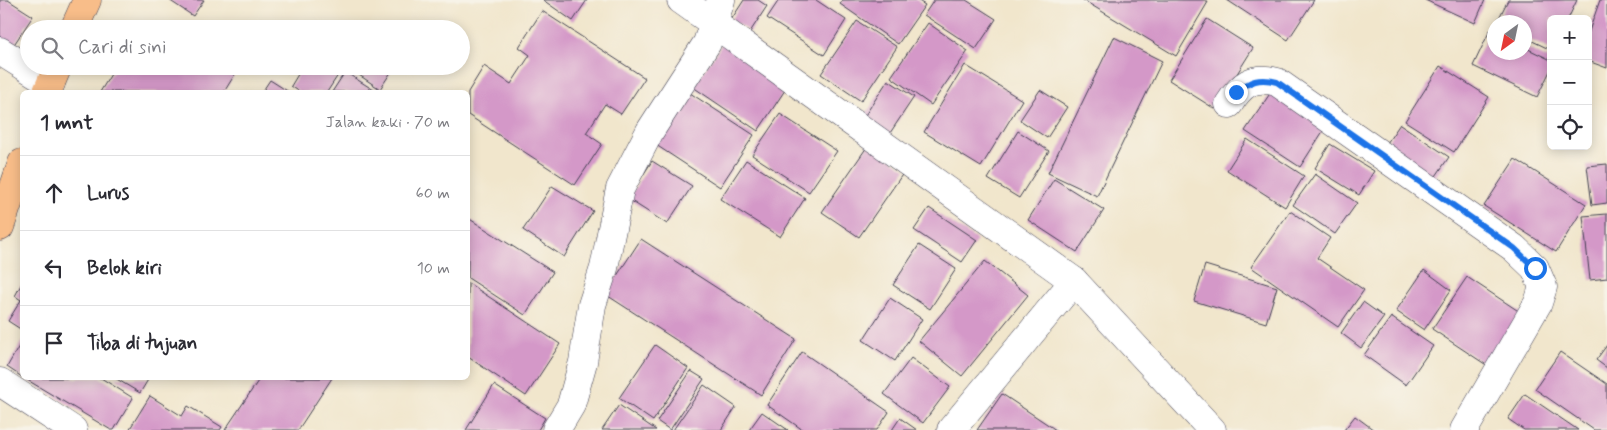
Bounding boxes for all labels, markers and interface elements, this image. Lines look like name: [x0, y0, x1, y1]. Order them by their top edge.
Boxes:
north arrow: [1487, 15, 1532, 60]
map controls: [1547, 15, 1592, 150]
button: +: [1547, 15, 1592, 60]
search box: [20, 20, 470, 75]
icon: search: [38, 34, 66, 62]
text: Cari di sini: [78, 35, 166, 60]
button: −: [1547, 60, 1592, 105]
route end: [1225, 81, 1248, 104]
button: locate: [1547, 105, 1592, 150]
text: 1 mnt: [40, 109, 93, 137]
text: Jalan kaki · 70 m: [325, 112, 450, 133]
icon: ahead: [40, 179, 68, 207]
text: Lurus: [87, 181, 129, 206]
text: 60 m: [416, 183, 450, 204]
icon: left: [40, 254, 68, 282]
text: Belok kiri: [87, 256, 162, 281]
route start: [1524, 257, 1547, 280]
text: 10 m: [417, 258, 450, 279]
icon: arrive: [40, 329, 68, 357]
text: Tiba di tujuan: [87, 331, 198, 356]

